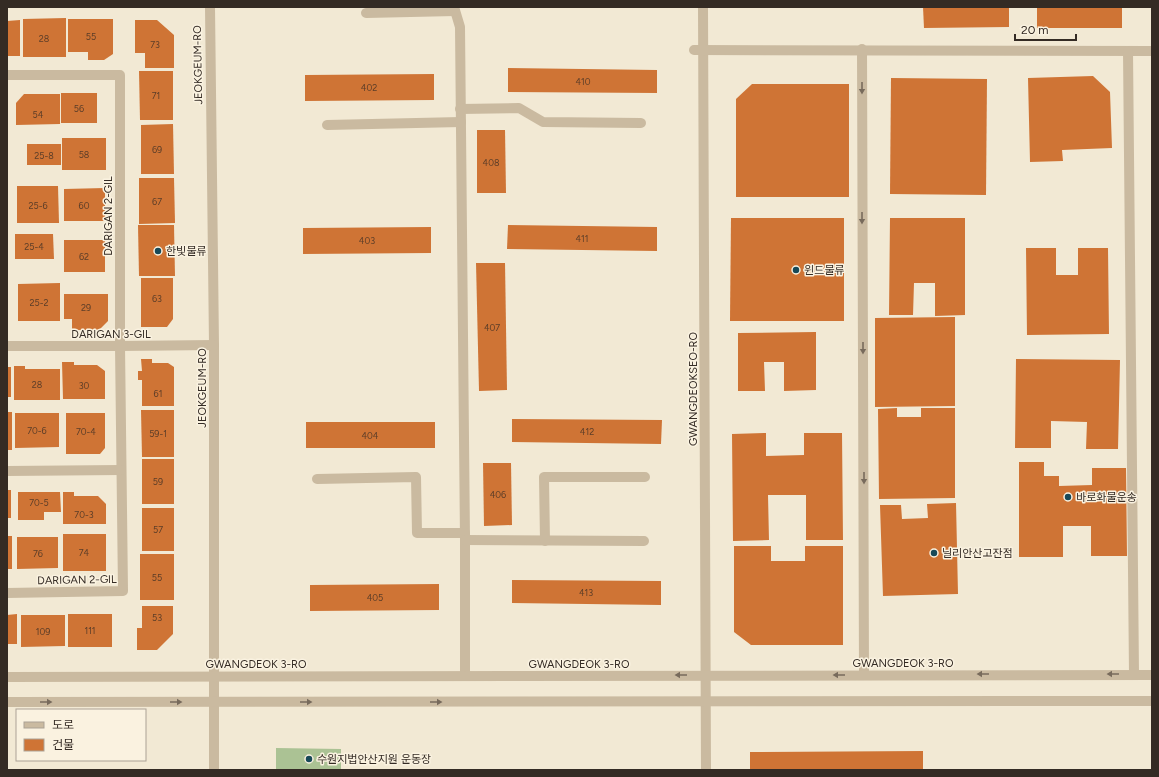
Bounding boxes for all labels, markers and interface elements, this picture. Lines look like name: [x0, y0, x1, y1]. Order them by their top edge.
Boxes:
scale bar: [1015, 16, 1076, 42]
text: 20 m: [1021, 23, 1049, 37]
street label: JEOKGEUM-RO: [191, 25, 205, 105]
house number: 55: [86, 31, 96, 42]
house number: 28: [39, 33, 50, 44]
house number: 73: [150, 39, 160, 50]
house number: 410: [575, 76, 591, 87]
house number: 402: [361, 82, 377, 93]
one-way arrow: [859, 82, 865, 95]
house number: 71: [152, 90, 160, 101]
house number: 56: [74, 103, 84, 114]
house number: 54: [33, 109, 44, 120]
house number: 69: [152, 144, 162, 155]
house number: 58: [79, 149, 90, 160]
house number: 25-8: [34, 150, 54, 161]
house number: 408: [483, 157, 500, 168]
street label: DARIGAN 2-GIL: [102, 176, 115, 256]
house number: 67: [152, 196, 162, 207]
house number: 25-6: [28, 200, 48, 211]
house number: 60: [79, 200, 90, 211]
one-way arrow: [859, 212, 865, 225]
house number: 411: [575, 233, 589, 244]
house number: 403: [359, 235, 375, 246]
house number: 25-4: [24, 241, 44, 252]
place label: 한빛물류: [166, 245, 206, 258]
marker: 한빛물류: [153, 246, 163, 256]
house number: 62: [79, 251, 89, 262]
place label: 윈드물류: [804, 264, 844, 277]
marker: 윈드물류: [791, 265, 801, 275]
house number: 63: [152, 293, 162, 304]
house number: 25-2: [30, 297, 49, 308]
house number: 29: [81, 302, 91, 313]
house number: 407: [484, 322, 500, 333]
street label: DARIGAN 3-GIL: [71, 328, 151, 341]
street label: GWANGDEOKSEO-RO: [687, 332, 700, 446]
one-way arrow: [860, 342, 866, 355]
street label: JEOKGEUM-RO: [196, 348, 209, 428]
house number: 28: [32, 379, 43, 390]
house number: 30: [79, 380, 90, 391]
house number: 61: [154, 388, 162, 399]
house number: 70-6: [27, 425, 47, 436]
house number: 70-4: [76, 426, 96, 437]
house number: 412: [580, 426, 594, 437]
house number: 59-1: [149, 428, 167, 439]
house number: 404: [362, 430, 379, 441]
one-way arrow: [861, 472, 867, 485]
house number: 59: [153, 476, 163, 487]
house number: 406: [490, 489, 506, 500]
place label: 바로화물운송: [1076, 491, 1137, 504]
marker: 바로화물운송: [1063, 492, 1073, 502]
house number: 70-5: [29, 497, 49, 508]
house number: 70-3: [74, 509, 94, 520]
house number: 57: [153, 524, 163, 535]
house number: 74: [79, 547, 90, 558]
place label: 닐리안산고잔점: [942, 547, 1013, 560]
house number: 76: [33, 548, 43, 559]
marker: 닐리안산고잔점: [929, 548, 939, 558]
house number: 55: [152, 572, 162, 583]
street label: DARIGAN 2-GIL: [37, 573, 117, 587]
house number: 413: [579, 587, 593, 598]
house number: 405: [367, 592, 383, 603]
house number: 53: [152, 612, 162, 623]
house number: 111: [84, 625, 96, 636]
house number: 109: [36, 626, 50, 637]
street label: GWANGDEOK 3-RO: [853, 657, 954, 670]
street label: GWANGDEOK 3-RO: [206, 658, 307, 671]
street label: GWANGDEOK 3-RO: [529, 658, 630, 671]
one-way arrow: [976, 671, 989, 677]
one-way arrow: [1106, 671, 1119, 677]
one-way arrow: [674, 672, 687, 678]
one-way arrow: [832, 672, 845, 678]
one-way arrow: [40, 699, 53, 705]
one-way arrow: [170, 699, 183, 705]
one-way arrow: [300, 699, 313, 705]
one-way arrow: [430, 699, 443, 705]
legend: [16, 709, 146, 761]
text: 도로: [52, 718, 74, 732]
text: 건물: [52, 738, 74, 752]
place label: 수원지법안산지원 운동장: [317, 753, 431, 766]
marker: 수원지법안산지원 운동장: [304, 754, 314, 764]

